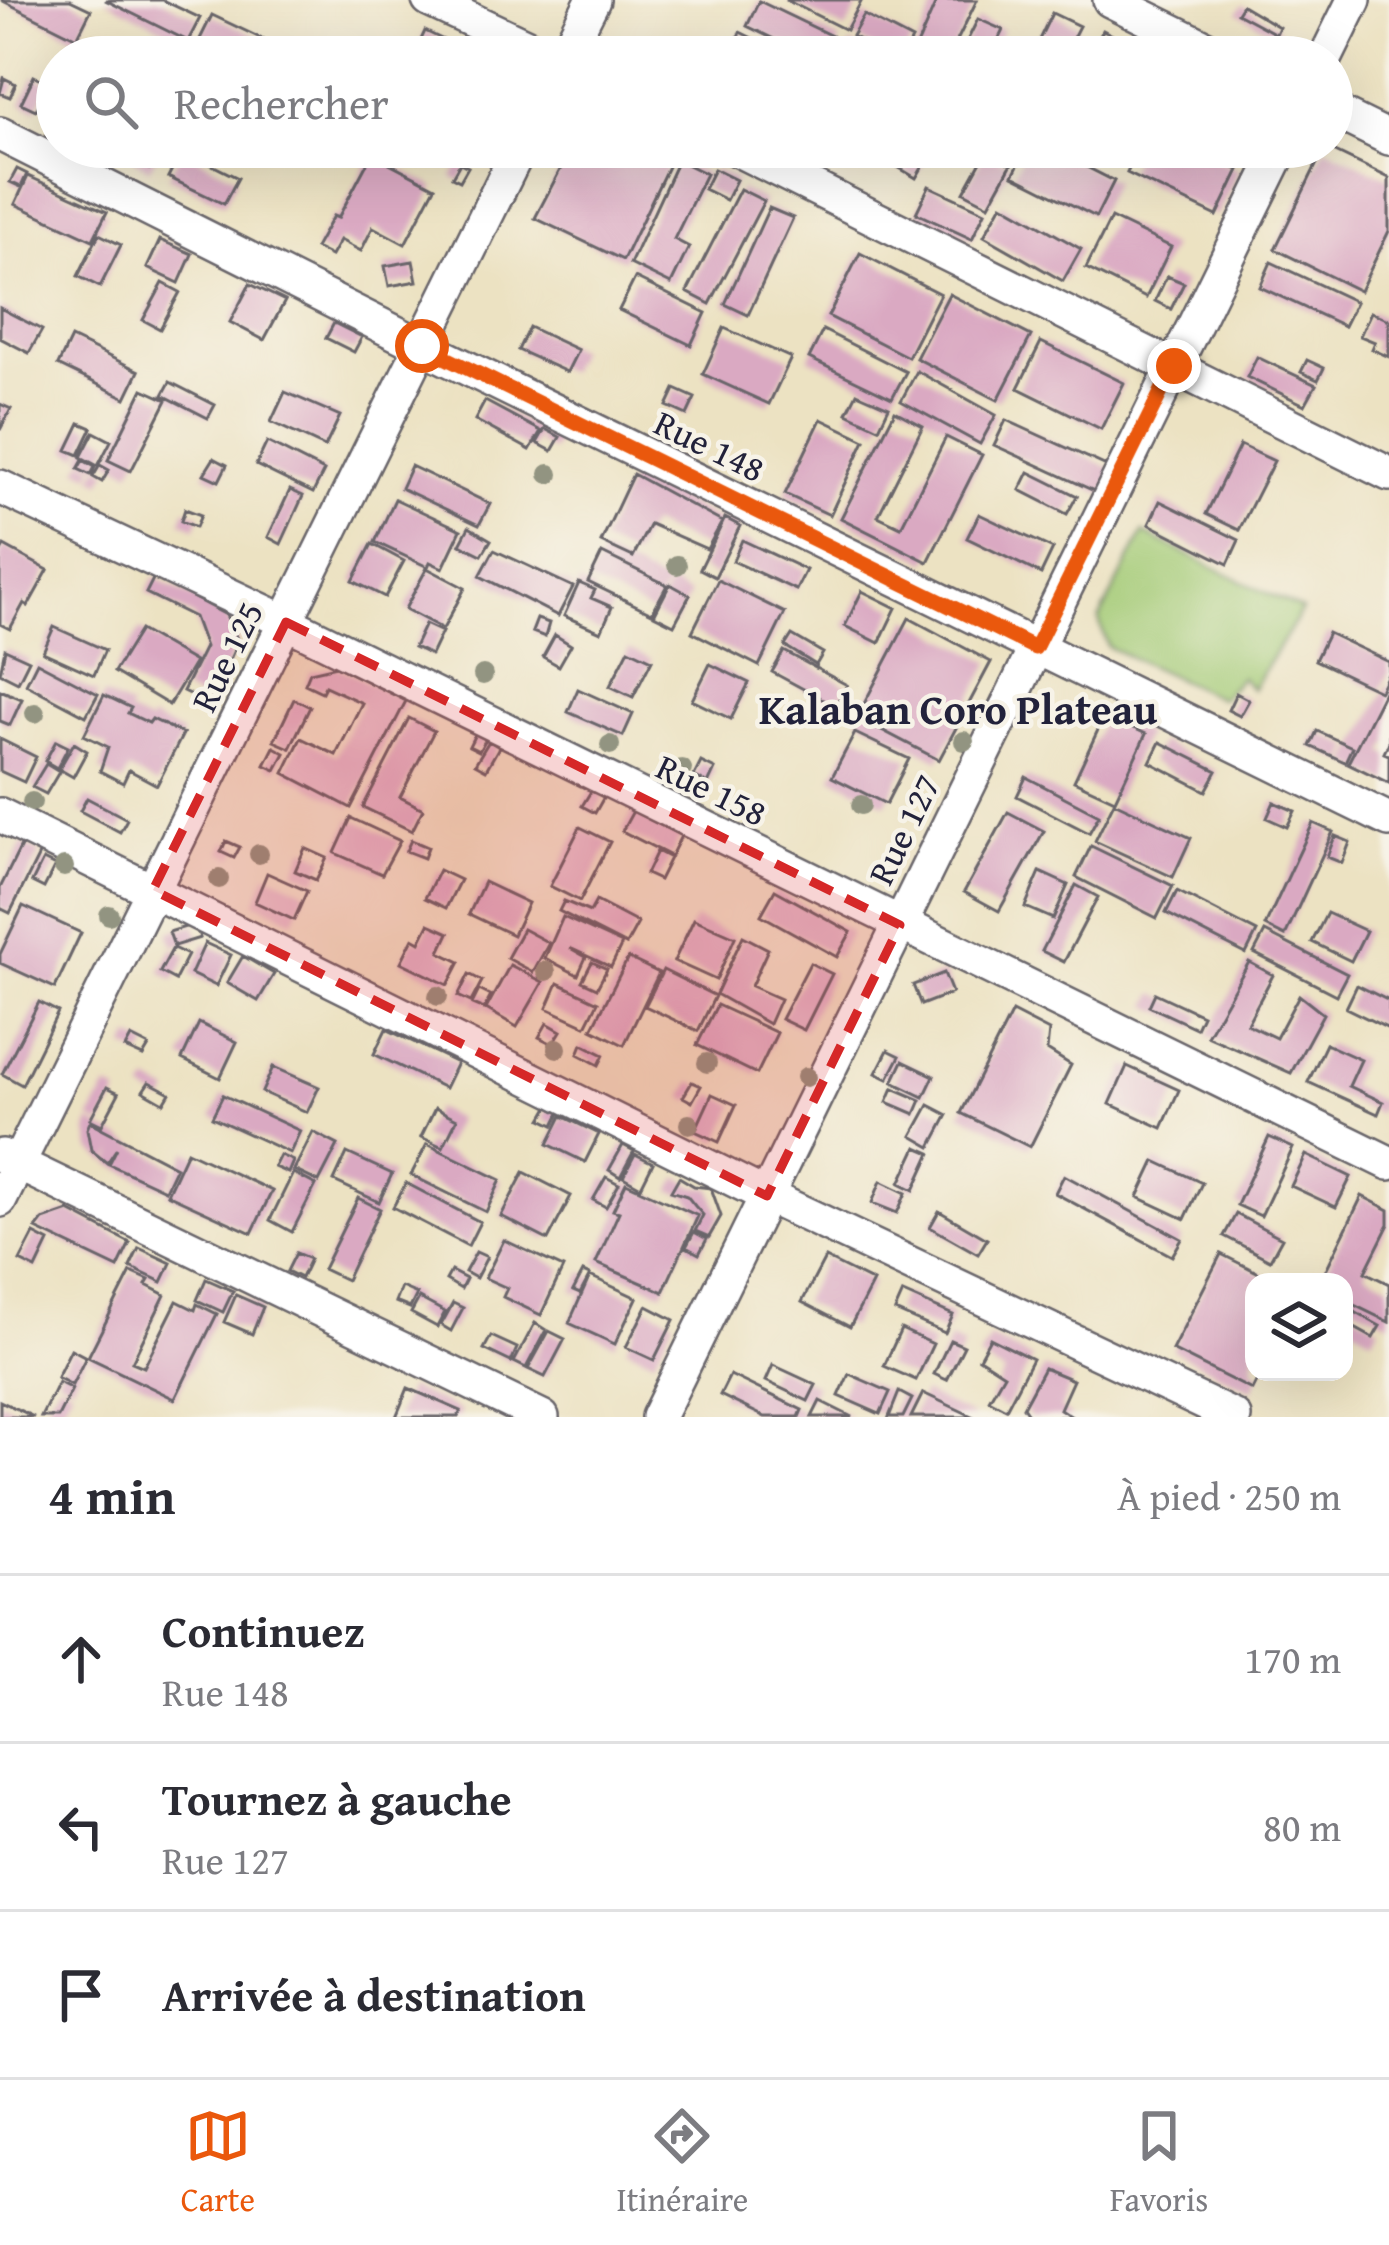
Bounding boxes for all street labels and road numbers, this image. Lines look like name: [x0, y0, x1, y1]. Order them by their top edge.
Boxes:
street label: Rue 148: [646, 396, 774, 494]
street label: Rue 125: [177, 592, 275, 720]
street label: Rue 158: [648, 740, 776, 838]
street label: Rue 127: [854, 765, 952, 893]

